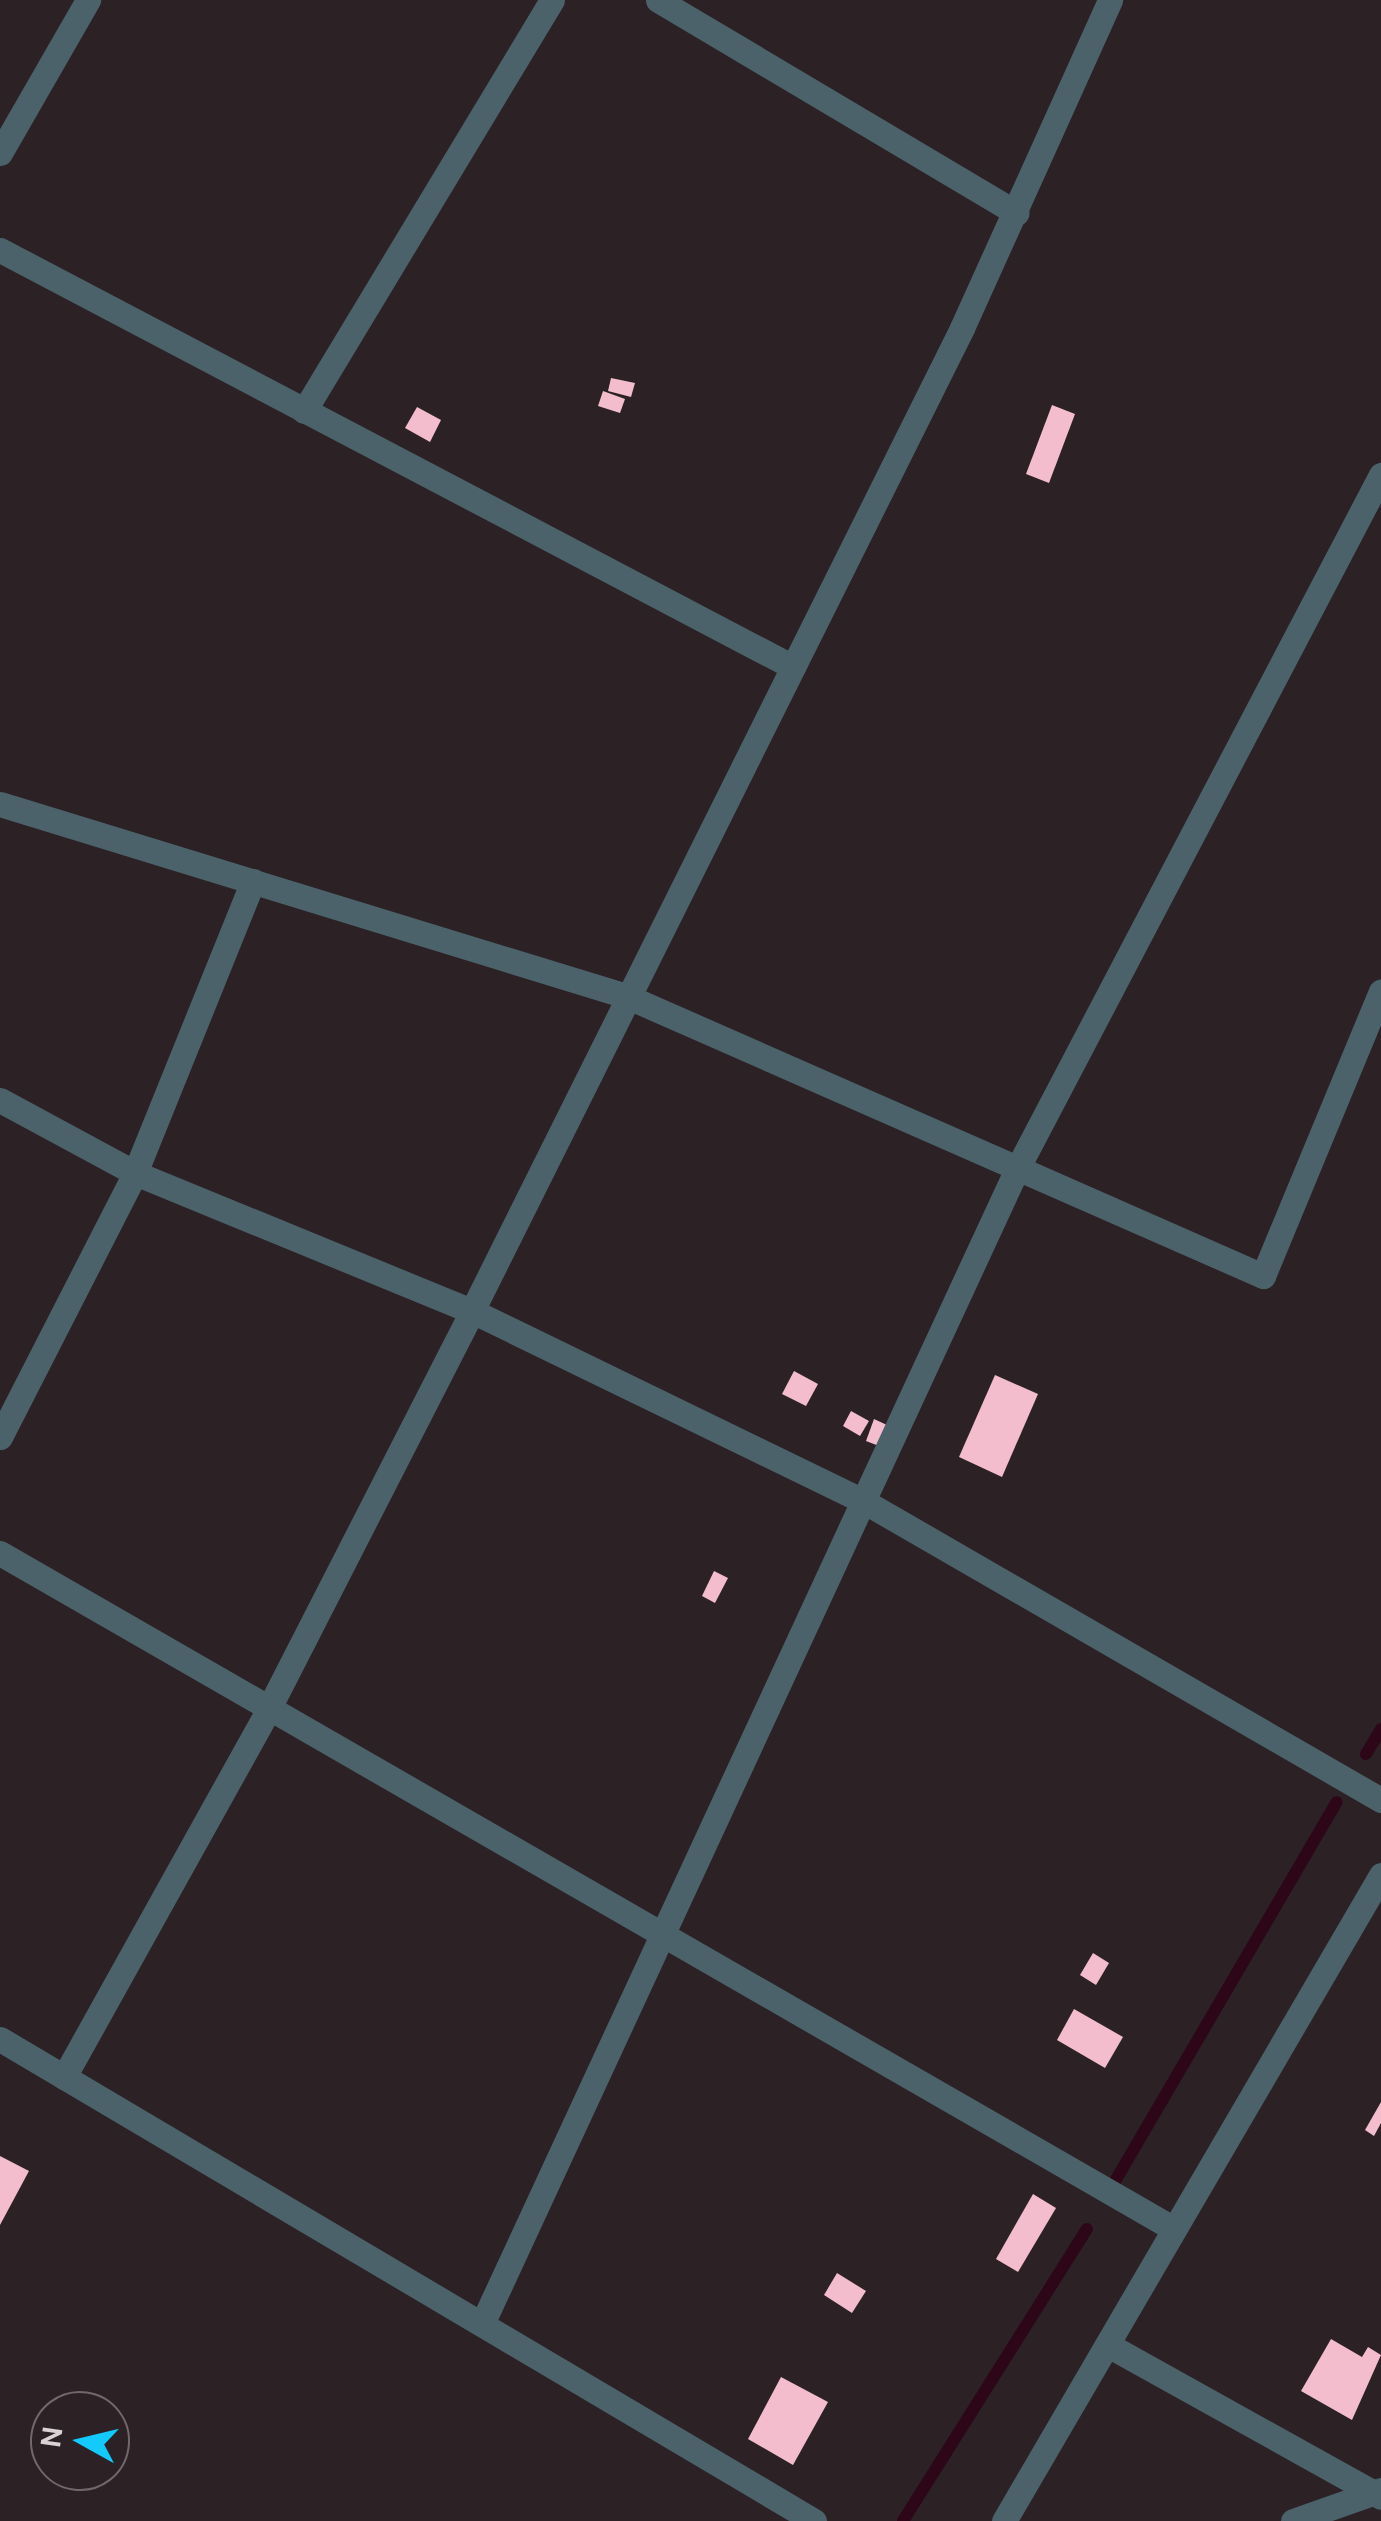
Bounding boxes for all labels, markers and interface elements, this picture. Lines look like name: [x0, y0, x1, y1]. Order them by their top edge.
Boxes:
north arrow: [30, 2391, 130, 2491]
text: N: [32, 2424, 72, 2450]

